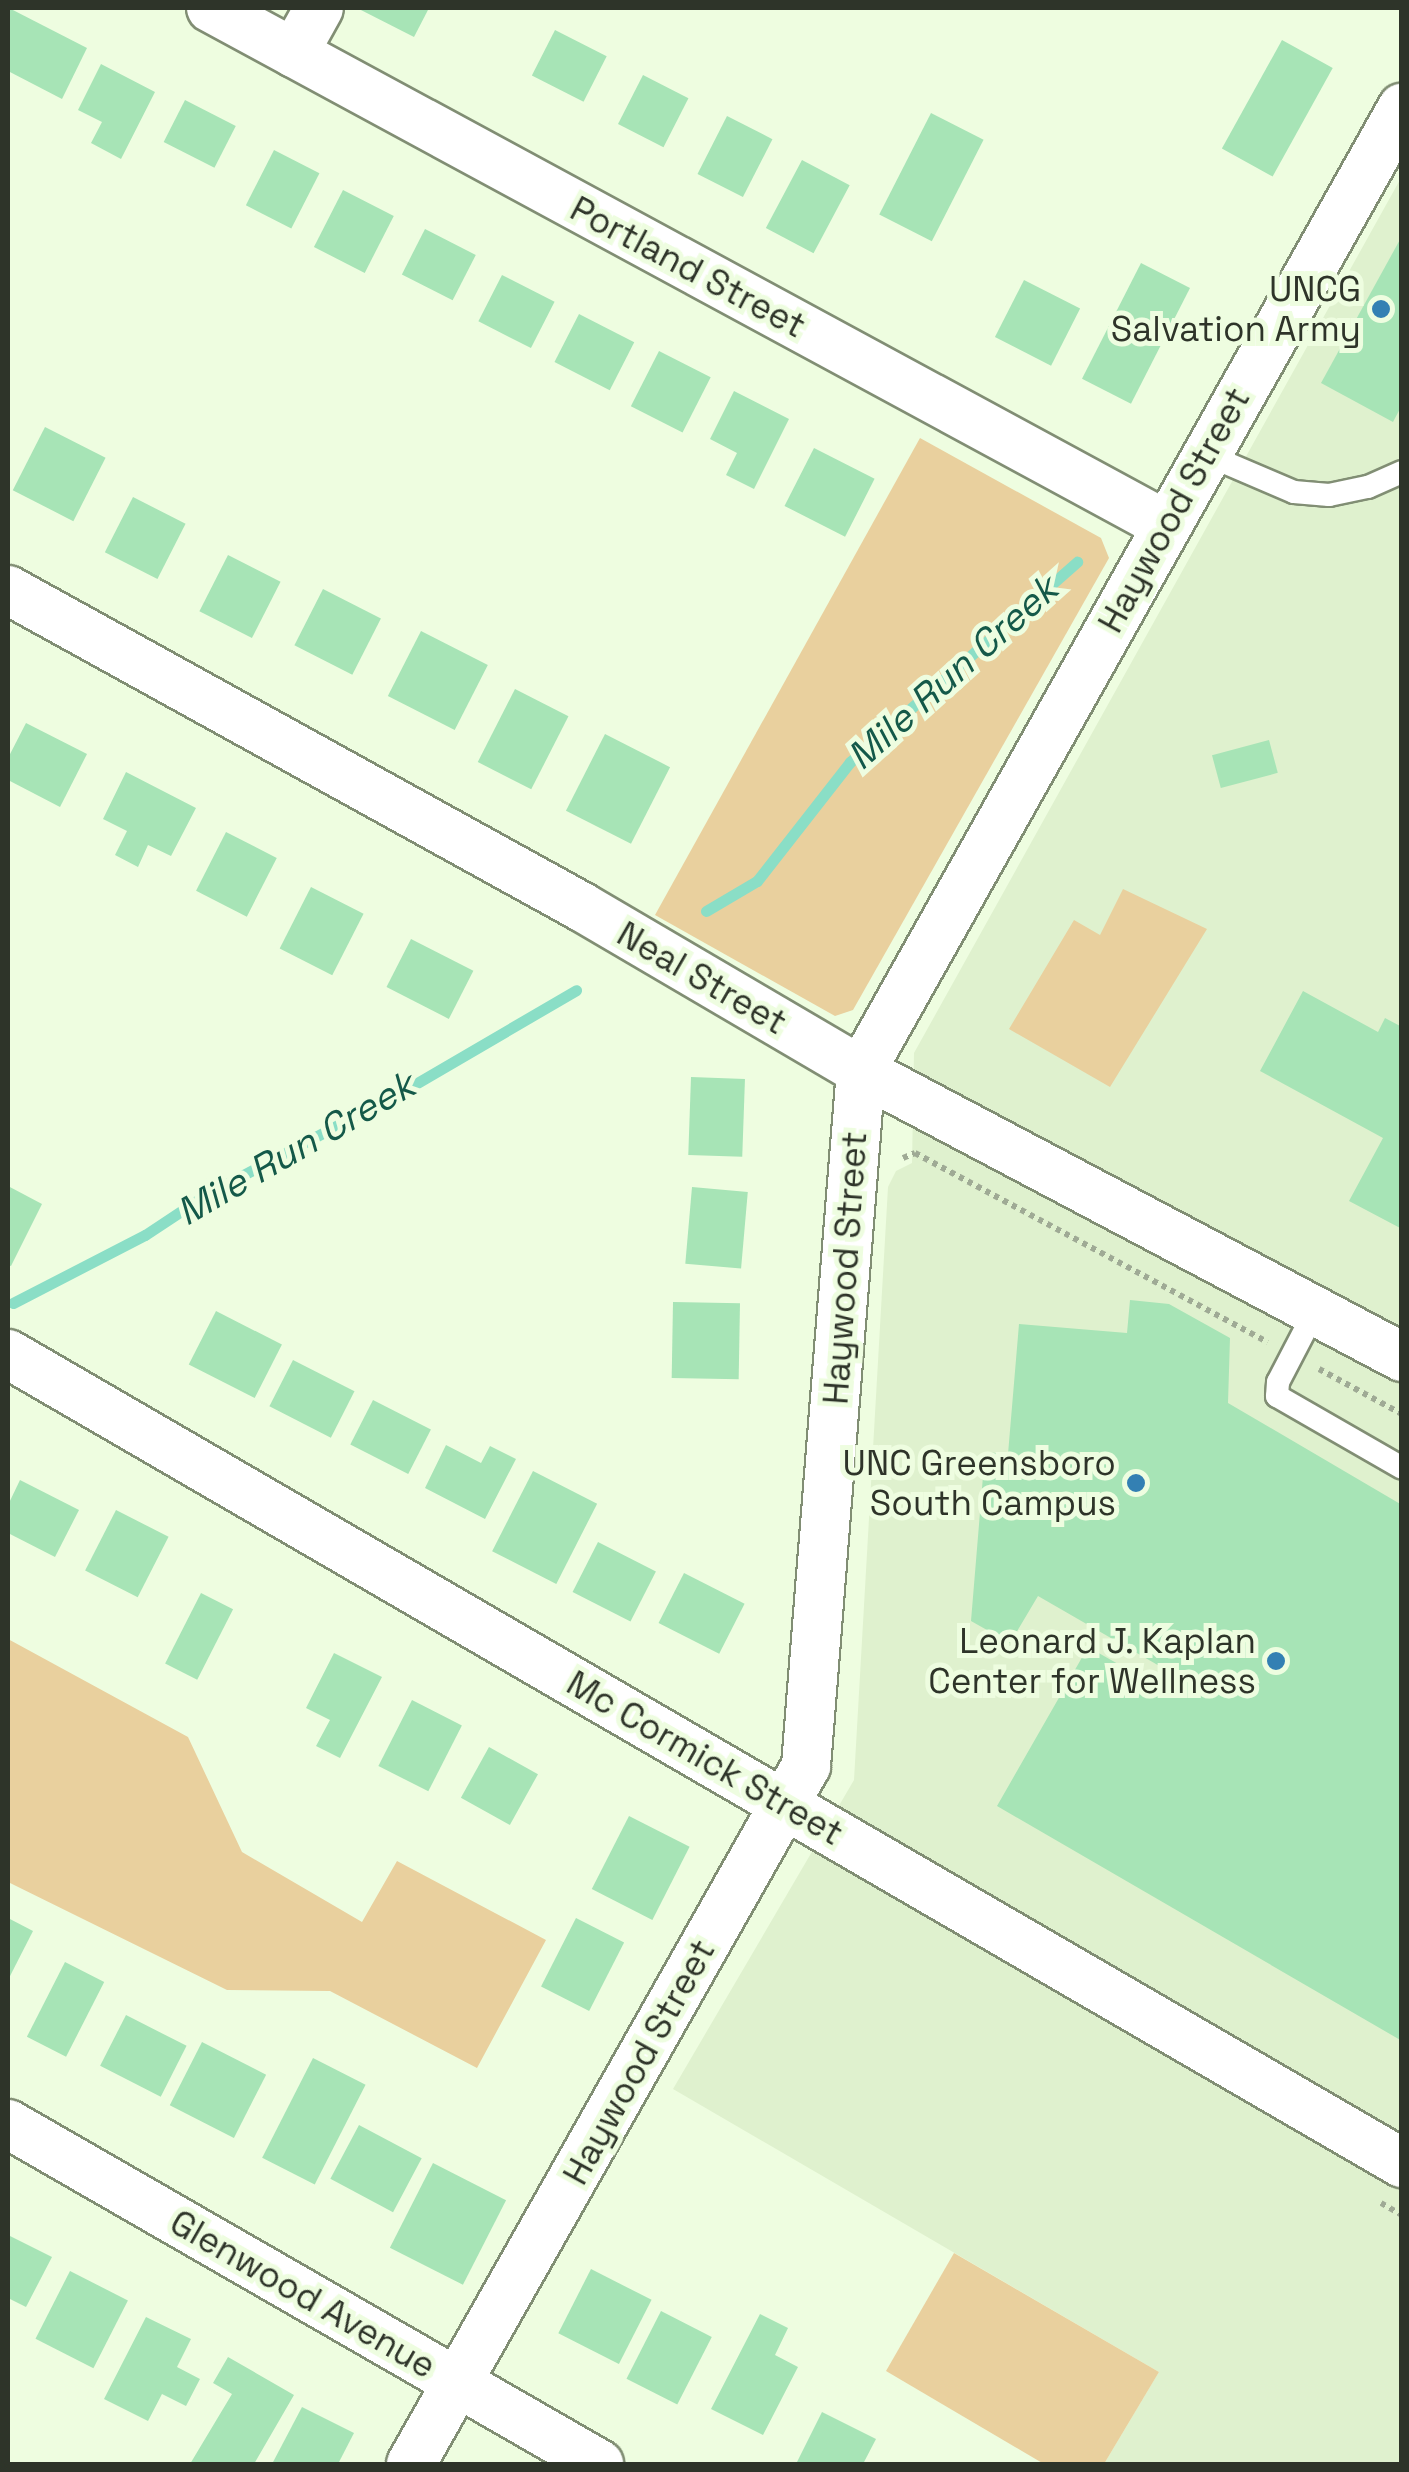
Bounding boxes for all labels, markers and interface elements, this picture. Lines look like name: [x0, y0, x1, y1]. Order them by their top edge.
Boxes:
street label: Portland Street: [563, 187, 813, 347]
place label: UNCG Salvation Army: [1110, 268, 1361, 350]
marker: UNCG Salvation Army: [1370, 298, 1392, 320]
street label: Haywood Street: [1089, 380, 1259, 640]
water label: Mile Run Creek: [838, 567, 1068, 779]
street label: Neal Street: [610, 913, 794, 1043]
water label: Mile Run Creek: [169, 1062, 423, 1236]
street label: Haywood Street: [815, 1130, 875, 1406]
place label: UNC Greensboro South Campus: [843, 1442, 1116, 1524]
marker: UNC Greensboro South Campus: [1125, 1472, 1147, 1494]
place label: Leonard J. Kaplan Center for Wellness: [928, 1620, 1256, 1702]
marker: Leonard J. Kaplan Center for Wellness: [1265, 1650, 1287, 1672]
street label: Mc Cormick Street: [559, 1662, 851, 1854]
street label: Haywood Street: [554, 1932, 724, 2192]
street label: Glenwood Avenue: [163, 2201, 443, 2387]

